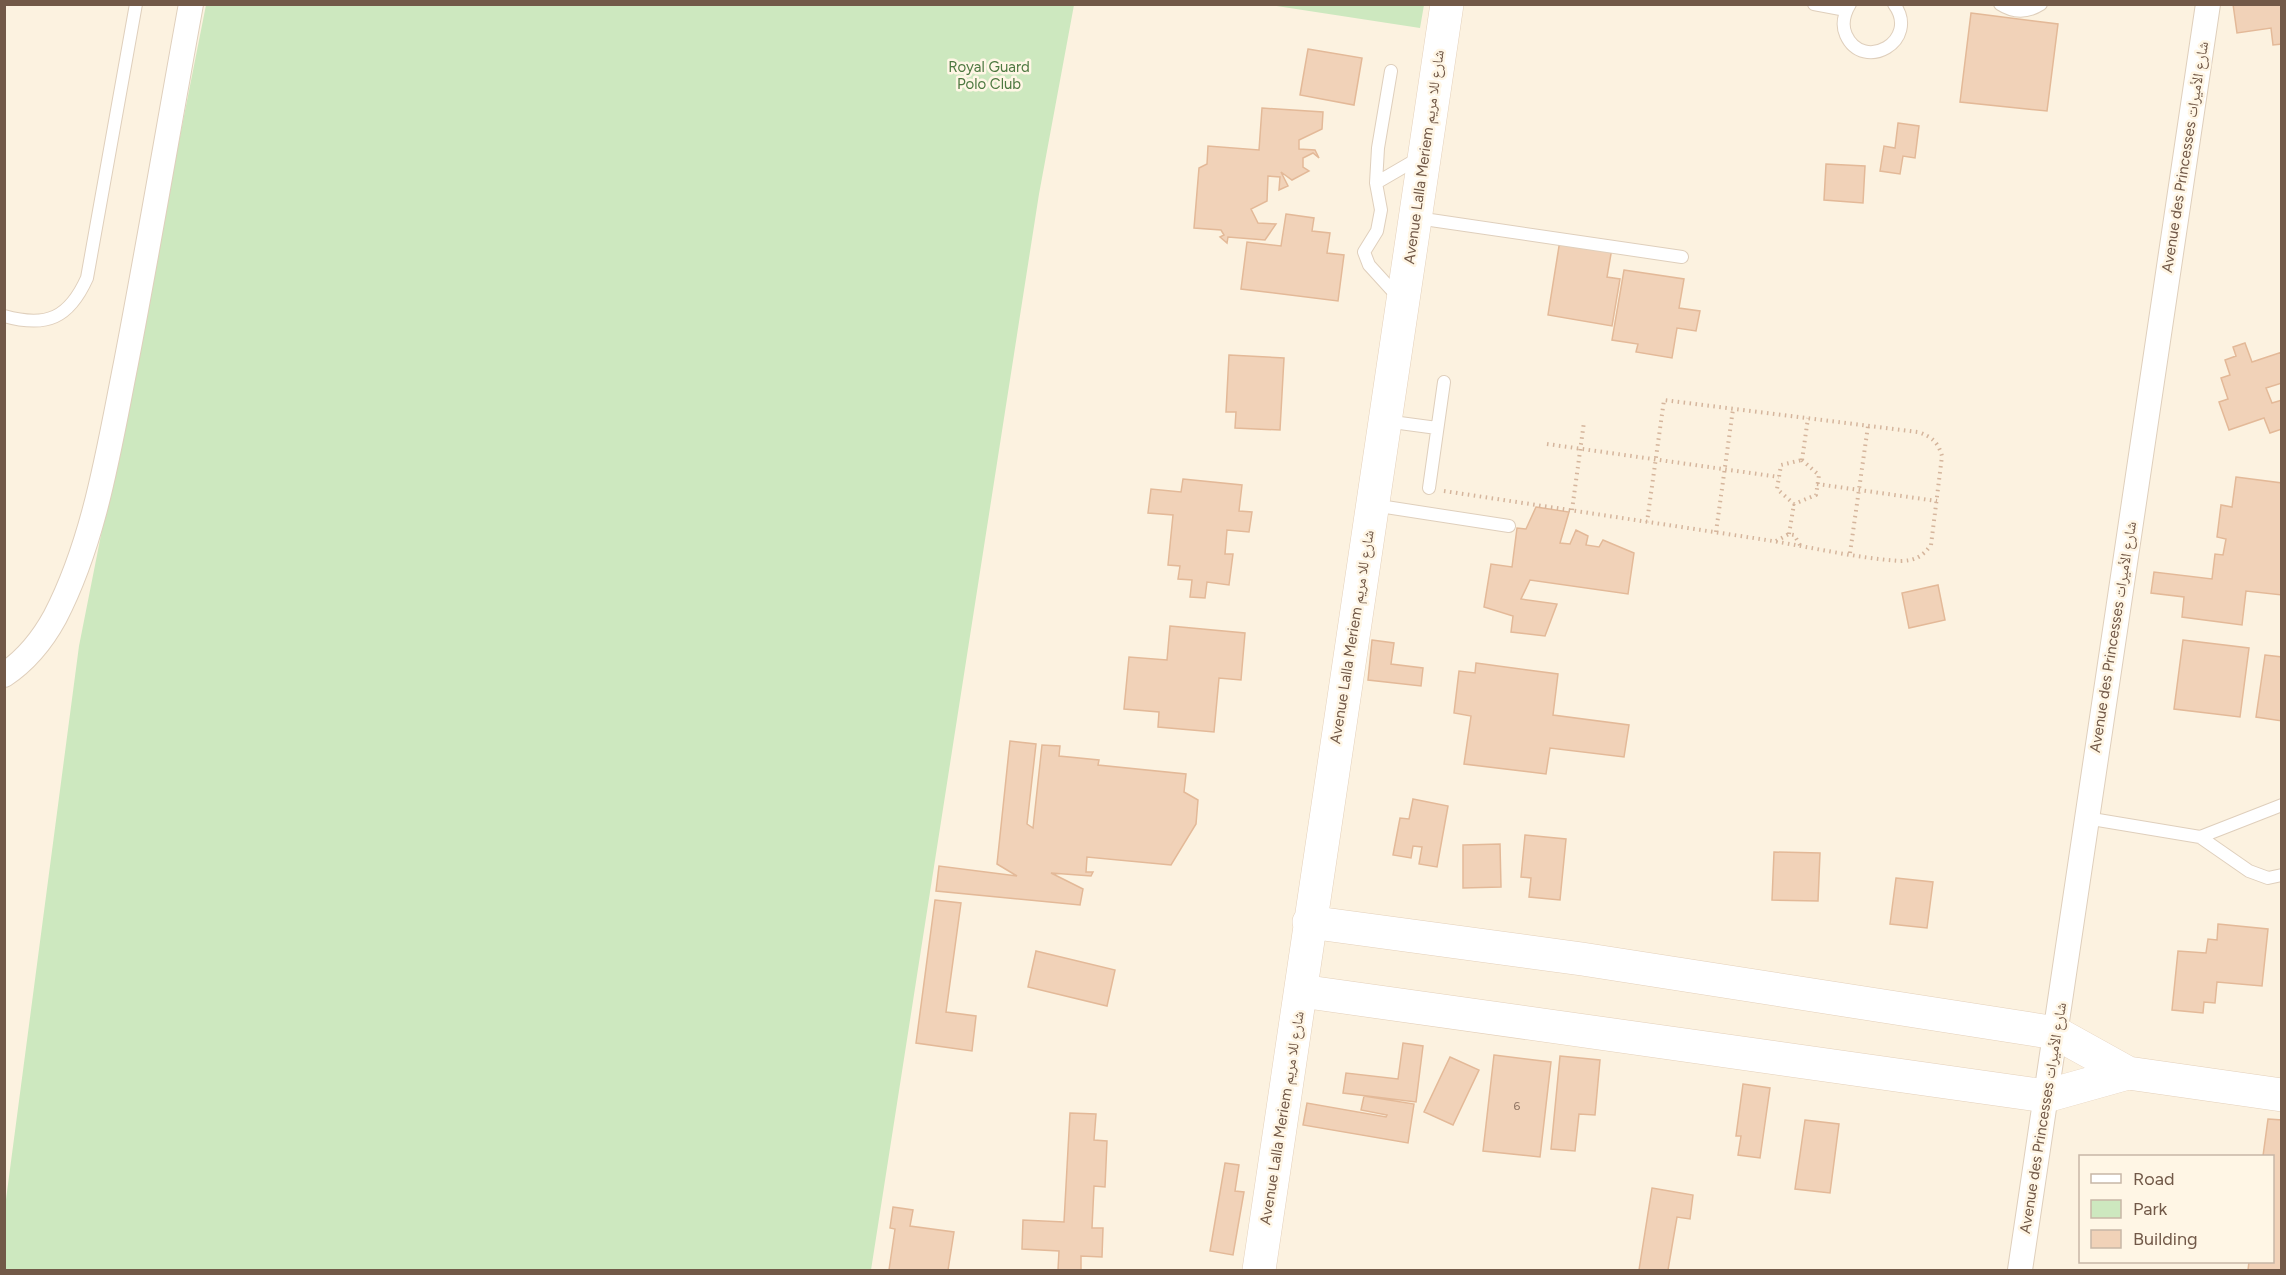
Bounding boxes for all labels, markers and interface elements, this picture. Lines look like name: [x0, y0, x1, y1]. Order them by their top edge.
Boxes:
street label: Avenue des Princesses شارع الأميرات: [2158, 40, 2213, 274]
street label: Avenue Lalla Meriem شارع للا مريم: [1400, 49, 1449, 265]
park label: Royal Guard Polo Club: [948, 58, 1030, 93]
street label: Avenue des Princesses شارع الأميرات: [2086, 520, 2141, 754]
street label: Avenue Lalla Meriem شارع للا مريم: [1326, 529, 1379, 745]
street label: Avenue des Princesses شارع الأميرات: [2016, 1001, 2071, 1235]
street label: Avenue Lalla Meriem شارع للا مريم: [1256, 1010, 1309, 1226]
house number: 6: [1514, 1099, 1521, 1113]
legend: [2079, 1155, 2274, 1263]
text: Road: [2133, 1168, 2174, 1190]
text: Park: [2133, 1198, 2168, 1220]
text: Building: [2133, 1228, 2198, 1250]

